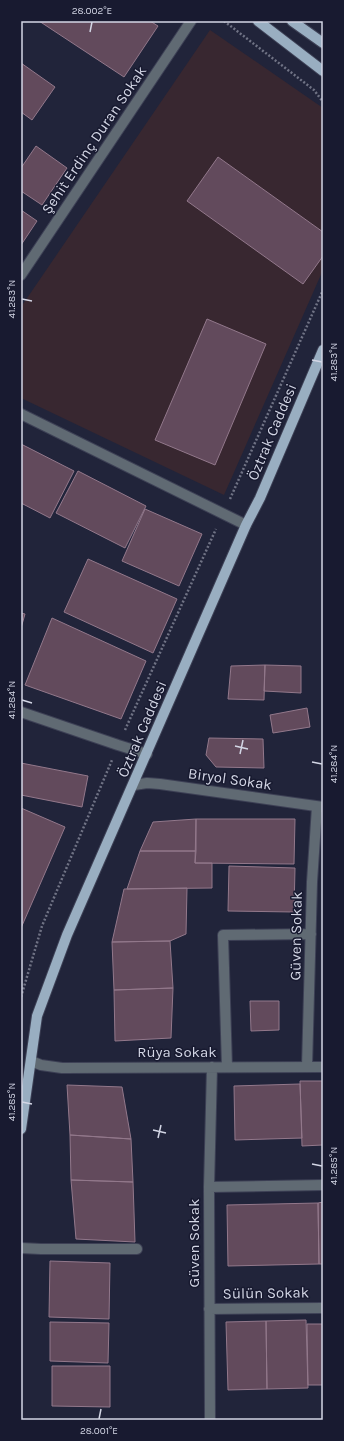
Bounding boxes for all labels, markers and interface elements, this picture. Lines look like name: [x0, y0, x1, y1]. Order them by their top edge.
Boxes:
text: 28.002°E: [72, 5, 112, 17]
street label: Şehit Erdinç Duran Sokak: [38, 63, 150, 217]
text: 41.283°N: [6, 280, 18, 318]
text: 41.283°N: [328, 343, 340, 381]
street label: Öztrak Caddesi: [244, 381, 300, 483]
street label: Öztrak Caddesi: [114, 678, 170, 780]
text: 41.284°N: [6, 681, 18, 719]
text: 41.284°N: [328, 745, 340, 783]
street label: Biryol Sokak: [187, 764, 273, 794]
street label: Güven Sokak: [286, 891, 306, 981]
street label: Rüya Sokak: [137, 1043, 217, 1061]
text: 41.285°N: [6, 1083, 18, 1121]
text: 41.285°N: [328, 1147, 340, 1185]
street label: Güven Sokak: [185, 1198, 203, 1288]
street label: Sülün Sokak: [223, 1283, 309, 1303]
text: 28.001°E: [80, 1425, 118, 1437]

